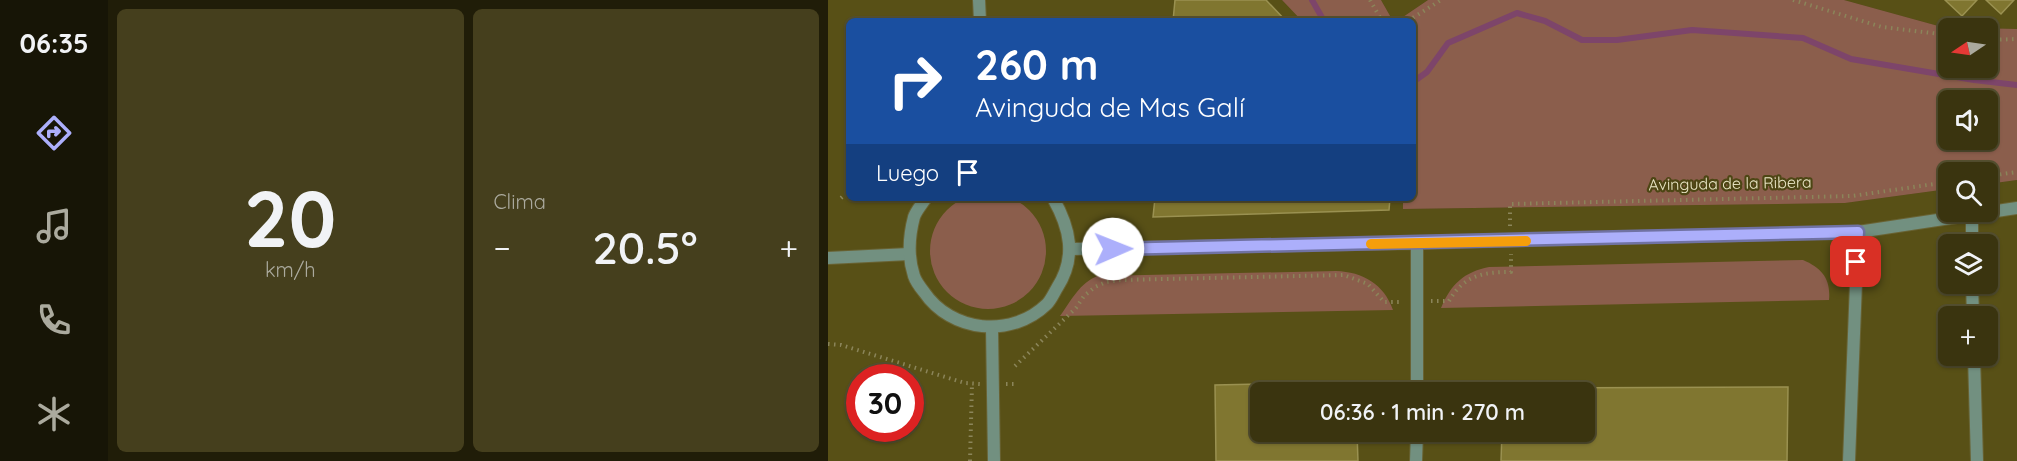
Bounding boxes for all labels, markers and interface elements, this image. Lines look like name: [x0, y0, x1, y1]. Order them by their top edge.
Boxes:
north arrow: [1938, 18, 1998, 78]
map controls: [1938, 18, 1998, 366]
text: 06:35: [20, 26, 88, 60]
text: 260 m: [975, 38, 1098, 91]
icon: right: [876, 42, 954, 120]
text: Avinguda de Mas Galí: [975, 90, 1245, 124]
button: sound: [1938, 90, 1998, 150]
icon: directions: [33, 112, 75, 154]
icon: arrive: [951, 156, 984, 189]
text: Luego: [876, 159, 939, 187]
button: search: [1938, 162, 1998, 222]
text: 20: [244, 169, 336, 267]
street label: Avinguda de la Ribera: [1648, 172, 1812, 194]
text: Clima: [494, 189, 546, 214]
icon: music: [33, 205, 75, 247]
position arrow: [1081, 217, 1145, 281]
text: 20.5°: [592, 219, 698, 275]
text: −: [494, 227, 511, 268]
text: +: [779, 227, 798, 268]
button: layers: [1938, 234, 1998, 294]
pin: [1830, 236, 1881, 287]
icon: arrive: [1839, 245, 1872, 278]
text: km/h: [265, 257, 316, 282]
icon: phone: [33, 299, 75, 341]
button: +: [1938, 306, 1998, 366]
speed limit sign: 30: [846, 364, 924, 442]
icon: climate: [33, 393, 75, 435]
text: 06:36 · 1 min · 270 m: [1320, 398, 1525, 426]

